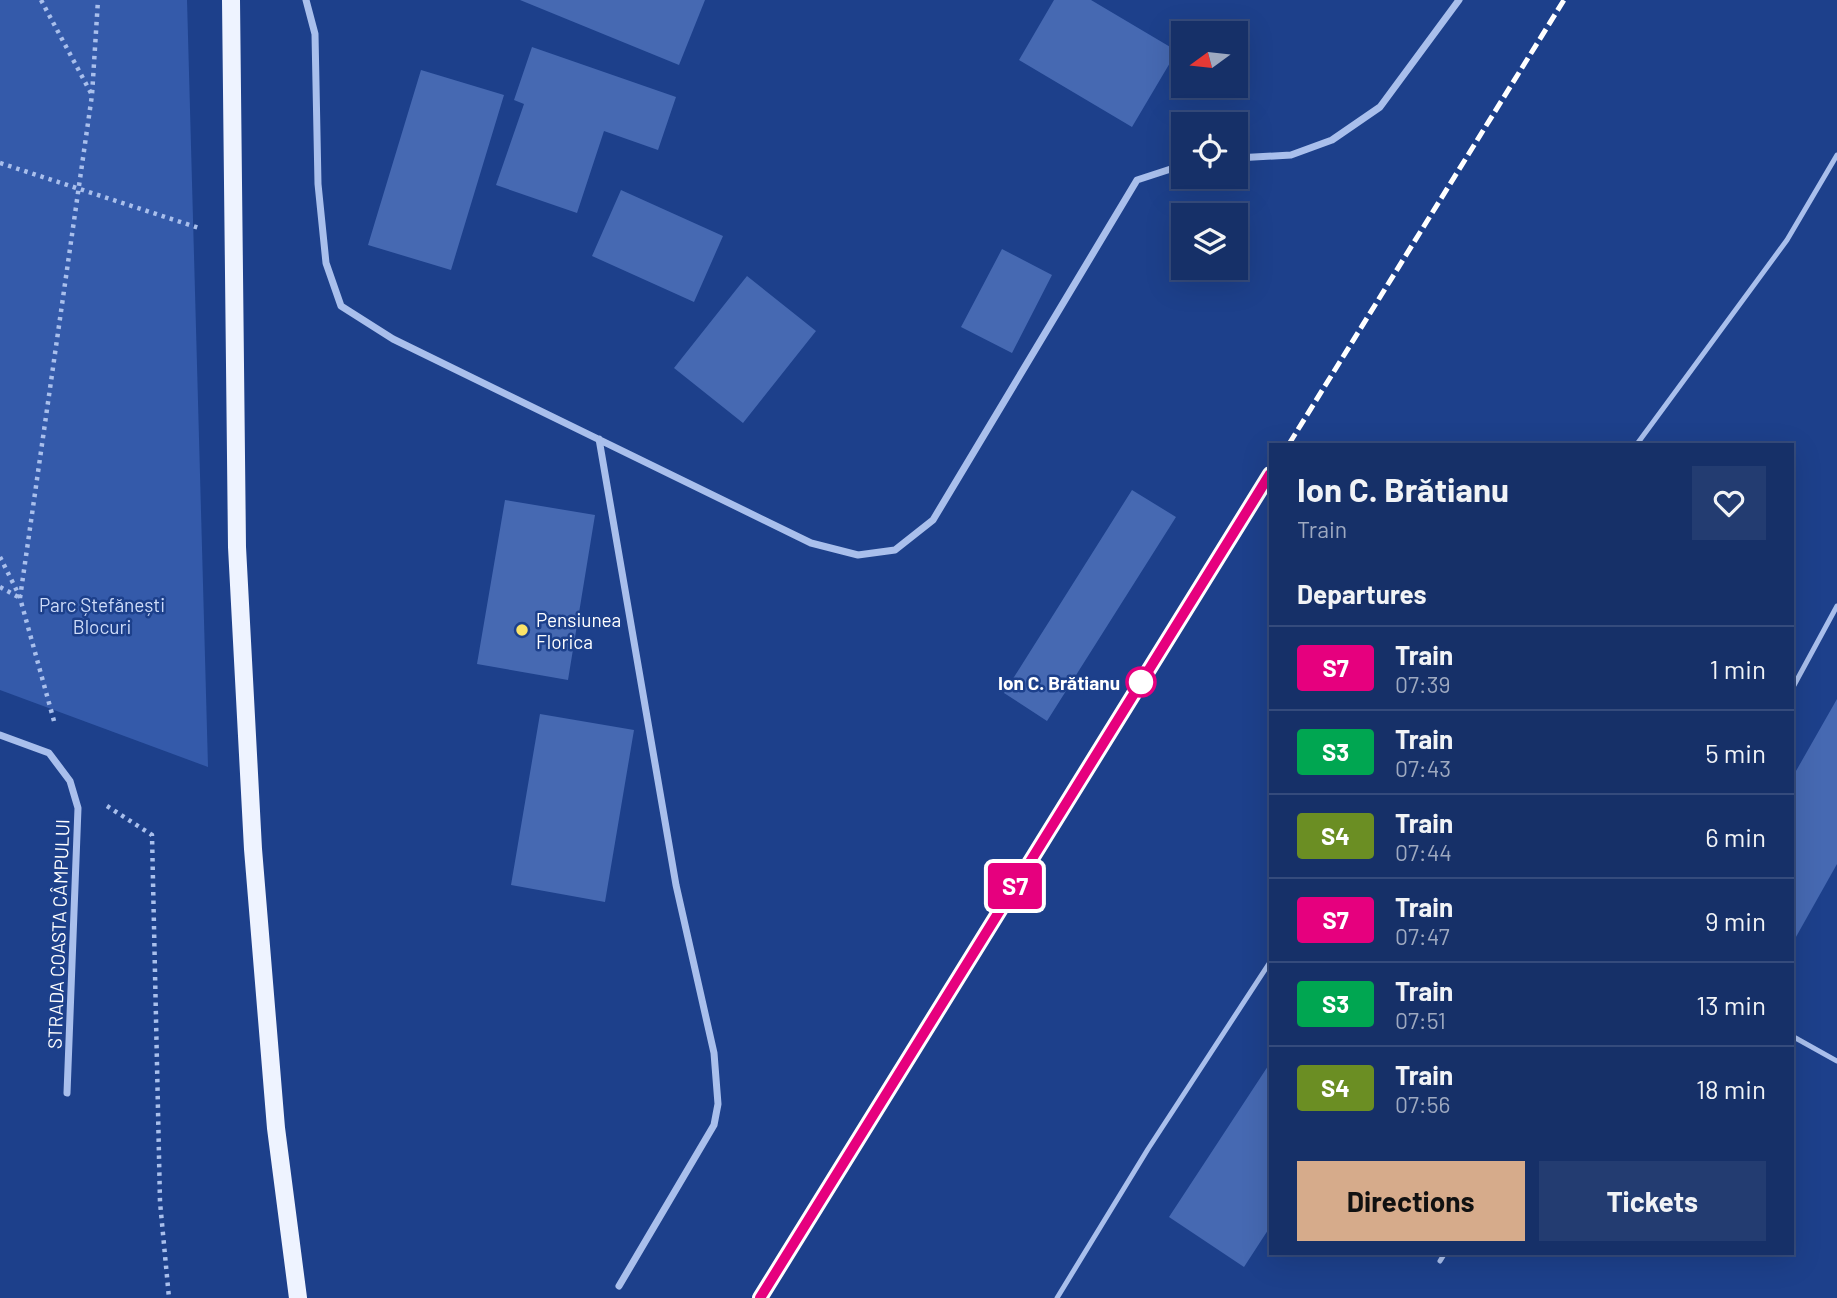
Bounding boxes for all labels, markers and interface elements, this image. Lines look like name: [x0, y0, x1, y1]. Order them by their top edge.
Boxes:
north arrow: [1171, 21, 1248, 98]
map controls: [1171, 21, 1248, 280]
button: locate: [1171, 112, 1248, 189]
button: layers: [1171, 203, 1248, 280]
button: heart: [1692, 466, 1766, 540]
text: Ion C. Brătianu: [1297, 469, 1509, 509]
text: Train: [1297, 515, 1347, 543]
text: Departures: [1297, 578, 1427, 609]
park label: Parc Ștefănești Blocuri: [39, 593, 165, 638]
place label: Pensiunea Florica: [536, 608, 621, 653]
marker: Pensiunea Florica: [514, 622, 530, 638]
text: Train: [1395, 639, 1453, 670]
text: S7: [1322, 653, 1349, 682]
text: 1 min: [1710, 653, 1766, 684]
marker: Ion C. Brătianu: [1126, 667, 1156, 697]
text: 07:39: [1395, 670, 1451, 698]
place label: Ion C. Brătianu: [998, 671, 1120, 694]
text: Train: [1395, 723, 1453, 754]
text: S3: [1322, 737, 1349, 766]
text: 5 min: [1705, 737, 1766, 768]
text: 07:43: [1395, 754, 1451, 782]
text: Train: [1395, 807, 1453, 838]
street label: STRADA COASTA CÂMPULUI: [42, 819, 74, 1049]
text: S4: [1321, 821, 1350, 850]
text: 6 min: [1705, 821, 1766, 852]
text: 07:44: [1395, 838, 1452, 866]
line badge: S7: [984, 863, 1046, 909]
text: S7: [1002, 871, 1028, 900]
text: Train: [1395, 891, 1453, 922]
text: S7: [1322, 905, 1349, 934]
text: 9 min: [1705, 905, 1766, 936]
text: 07:47: [1395, 922, 1450, 950]
text: Train: [1395, 975, 1453, 1006]
text: S3: [1322, 989, 1349, 1018]
text: 13 min: [1696, 989, 1766, 1020]
text: 07:51: [1395, 1006, 1446, 1034]
text: Train: [1395, 1059, 1453, 1090]
text: S4: [1321, 1073, 1350, 1102]
text: 18 min: [1696, 1073, 1766, 1104]
text: 07:56: [1395, 1090, 1450, 1118]
button: Directions: [1297, 1161, 1525, 1241]
button: Tickets: [1539, 1161, 1766, 1241]

